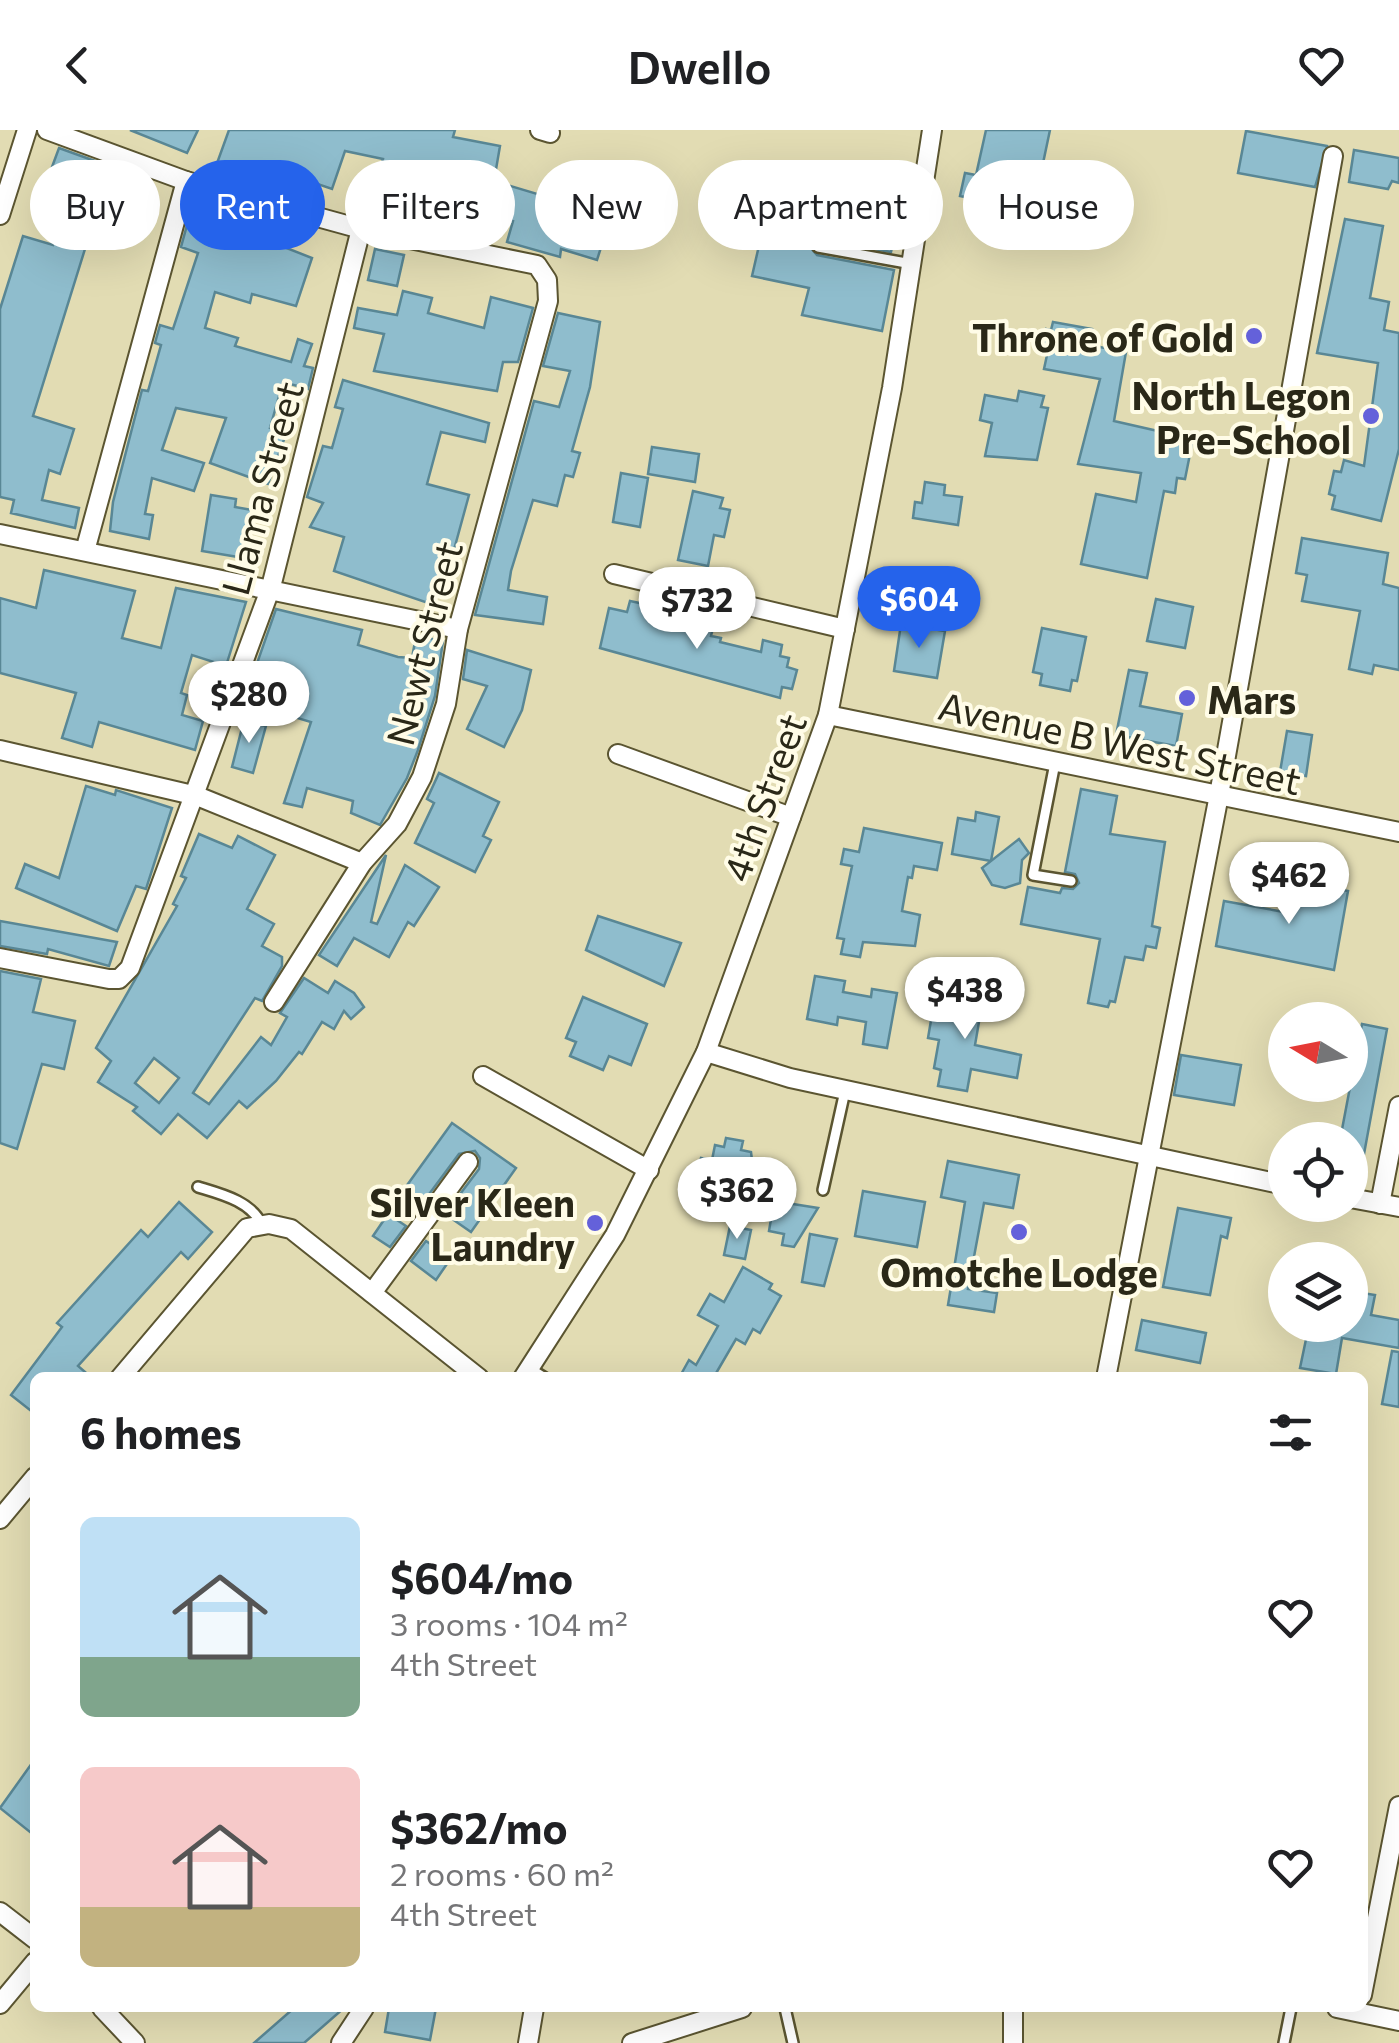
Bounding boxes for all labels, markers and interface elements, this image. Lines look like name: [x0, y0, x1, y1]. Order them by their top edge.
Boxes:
icon: back: [50, 38, 105, 93]
text: Dwello: [628, 38, 771, 93]
icon: heart: [1294, 38, 1349, 93]
chip: Buy: [30, 160, 160, 250]
chip: Rent: [180, 160, 325, 250]
chip: Filters: [345, 160, 515, 250]
chip: New: [535, 160, 678, 250]
chip: Apartment: [698, 160, 943, 250]
chip: House: [963, 160, 1134, 250]
place label: Throne of Gold: [972, 313, 1234, 360]
marker: Throne of Gold: [1243, 325, 1265, 347]
place label: North Legon Pre-School: [1132, 371, 1351, 462]
street label: Llama Street: [210, 376, 312, 600]
marker: North Legon Pre-School: [1360, 405, 1382, 427]
street label: Newt Street: [375, 536, 471, 750]
pin: $604: [860, 566, 978, 651]
pin: $732: [638, 567, 756, 652]
text: $604: [879, 578, 959, 618]
text: $732: [661, 579, 733, 619]
pin: $280: [190, 661, 308, 746]
text: $280: [210, 673, 288, 713]
place label: Mars: [1207, 675, 1296, 722]
street label: Avenue B West Street: [934, 681, 1306, 803]
marker: Mars: [1176, 687, 1198, 709]
street label: 4th Street: [711, 707, 815, 887]
pin: $462: [1230, 842, 1348, 927]
text: $462: [1251, 854, 1327, 894]
pin: $438: [906, 957, 1024, 1042]
text: $438: [927, 969, 1003, 1009]
north arrow: [1268, 1002, 1368, 1102]
map controls: [1268, 1002, 1368, 1342]
button: locate: [1268, 1122, 1368, 1222]
pin: $362: [678, 1157, 796, 1242]
text: $362: [700, 1169, 774, 1209]
place label: Silver Kleen Laundry: [370, 1178, 575, 1269]
marker: Silver Kleen Laundry: [584, 1212, 606, 1234]
marker: Omotche Lodge: [1008, 1221, 1030, 1243]
button: layers: [1268, 1242, 1368, 1342]
place label: Omotche Lodge: [880, 1248, 1158, 1295]
icon: filters: [1263, 1405, 1318, 1460]
text: 6 homes: [80, 1406, 242, 1458]
text: $604/mo: [390, 1551, 573, 1603]
icon: home: [160, 1557, 280, 1677]
icon: heart: [1263, 1590, 1318, 1645]
text: 3 rooms · 104 m²: [390, 1603, 628, 1643]
text: 4th Street: [390, 1643, 537, 1683]
text: $362/mo: [390, 1801, 568, 1853]
icon: home: [160, 1807, 280, 1927]
icon: heart: [1263, 1840, 1318, 1895]
text: 2 rooms · 60 m²: [390, 1853, 614, 1893]
text: 4th Street: [390, 1893, 537, 1933]

